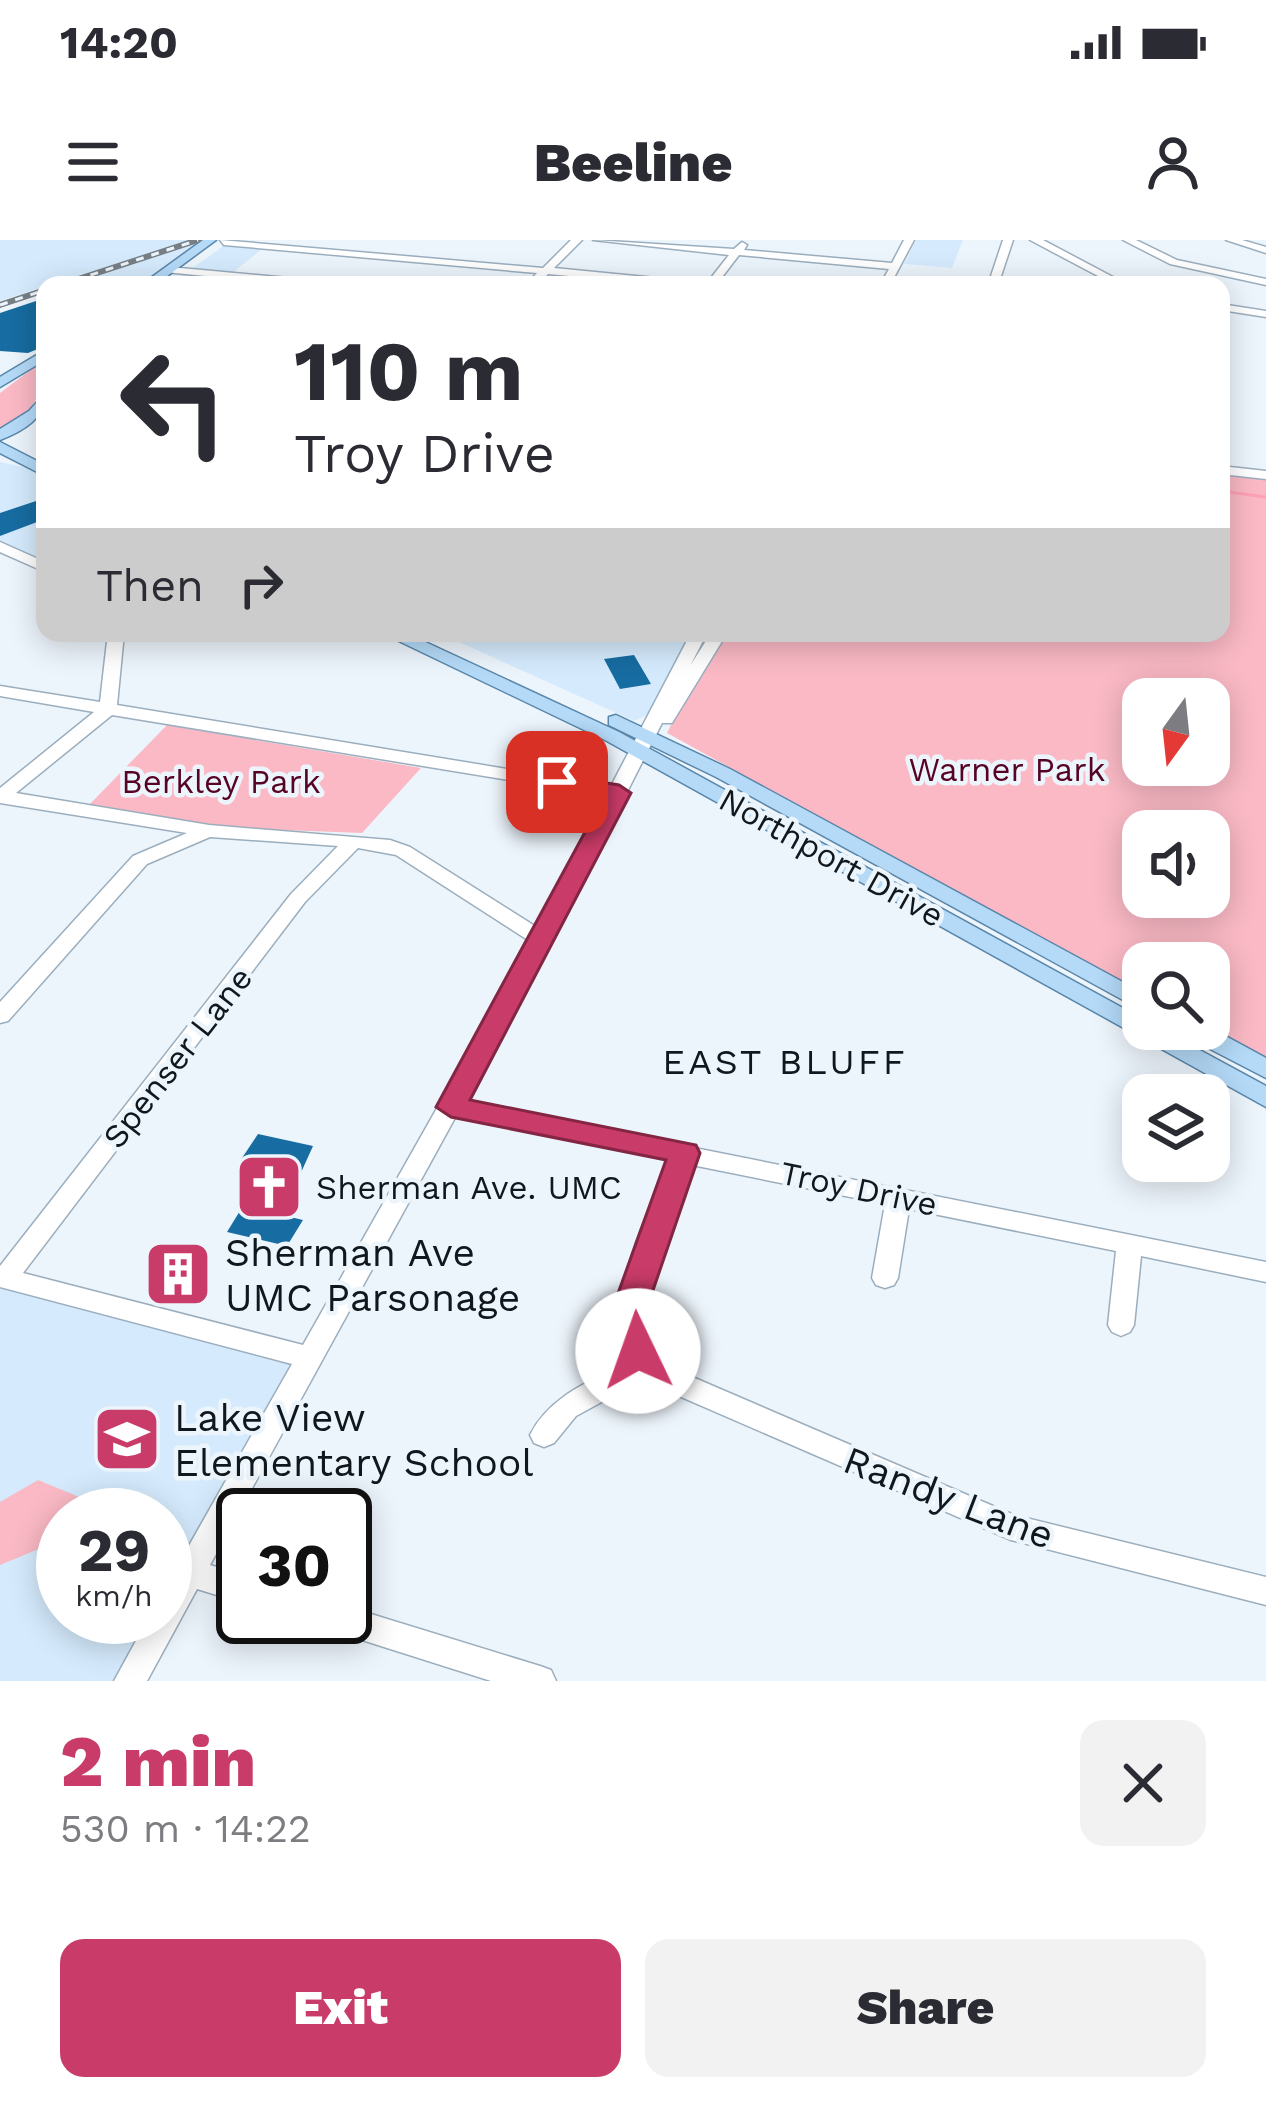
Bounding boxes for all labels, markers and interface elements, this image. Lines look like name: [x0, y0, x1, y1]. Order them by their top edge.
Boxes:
text: 14:20: [60, 16, 178, 69]
icon: menu: [60, 129, 126, 195]
icon: person: [1140, 129, 1206, 195]
text: Beeline: [533, 131, 733, 194]
text: 110 m: [294, 322, 524, 420]
icon: left: [96, 324, 252, 480]
text: Troy Drive: [294, 422, 555, 485]
icon: right: [228, 552, 294, 618]
text: Then: [96, 559, 204, 612]
north arrow: [1122, 678, 1230, 786]
map controls: [1122, 678, 1230, 1182]
pin: [506, 731, 608, 833]
icon: arrive: [524, 749, 590, 815]
park label: Warner Park: [909, 750, 1105, 789]
park label: Berkley Park: [121, 762, 321, 801]
street label: Northport Drive: [713, 780, 951, 935]
button: sound: [1122, 810, 1230, 918]
button: search: [1122, 942, 1230, 1050]
street label: Spenser Lane: [94, 959, 260, 1156]
district label: EAST BLUFF: [662, 1041, 908, 1083]
button: layers: [1122, 1074, 1230, 1182]
church icon: Sherman Ave. UMC: [234, 1152, 304, 1222]
street label: Troy Drive: [777, 1153, 941, 1224]
place label: Sherman Ave. UMC: [316, 1168, 622, 1207]
place label: Sherman Ave UMC Parsonage: [225, 1230, 520, 1320]
building icon: Sherman Ave UMC Parsonage: [143, 1239, 213, 1309]
position arrow: [575, 1288, 701, 1414]
place label: Lake View Elementary School: [174, 1395, 533, 1485]
school or university icon: Lake View Elementary School: [92, 1404, 162, 1474]
street label: Randy Lane: [838, 1437, 1060, 1558]
speed limit sign: 30: [216, 1488, 372, 1644]
text: 29: [78, 1515, 150, 1586]
text: km/h: [75, 1578, 153, 1613]
text: 2 min: [60, 1719, 256, 1803]
button: close: [1080, 1720, 1206, 1846]
text: 530 m · 14:22: [60, 1806, 311, 1851]
button: Exit: [60, 1939, 621, 2077]
button: Share: [645, 1939, 1206, 2077]

